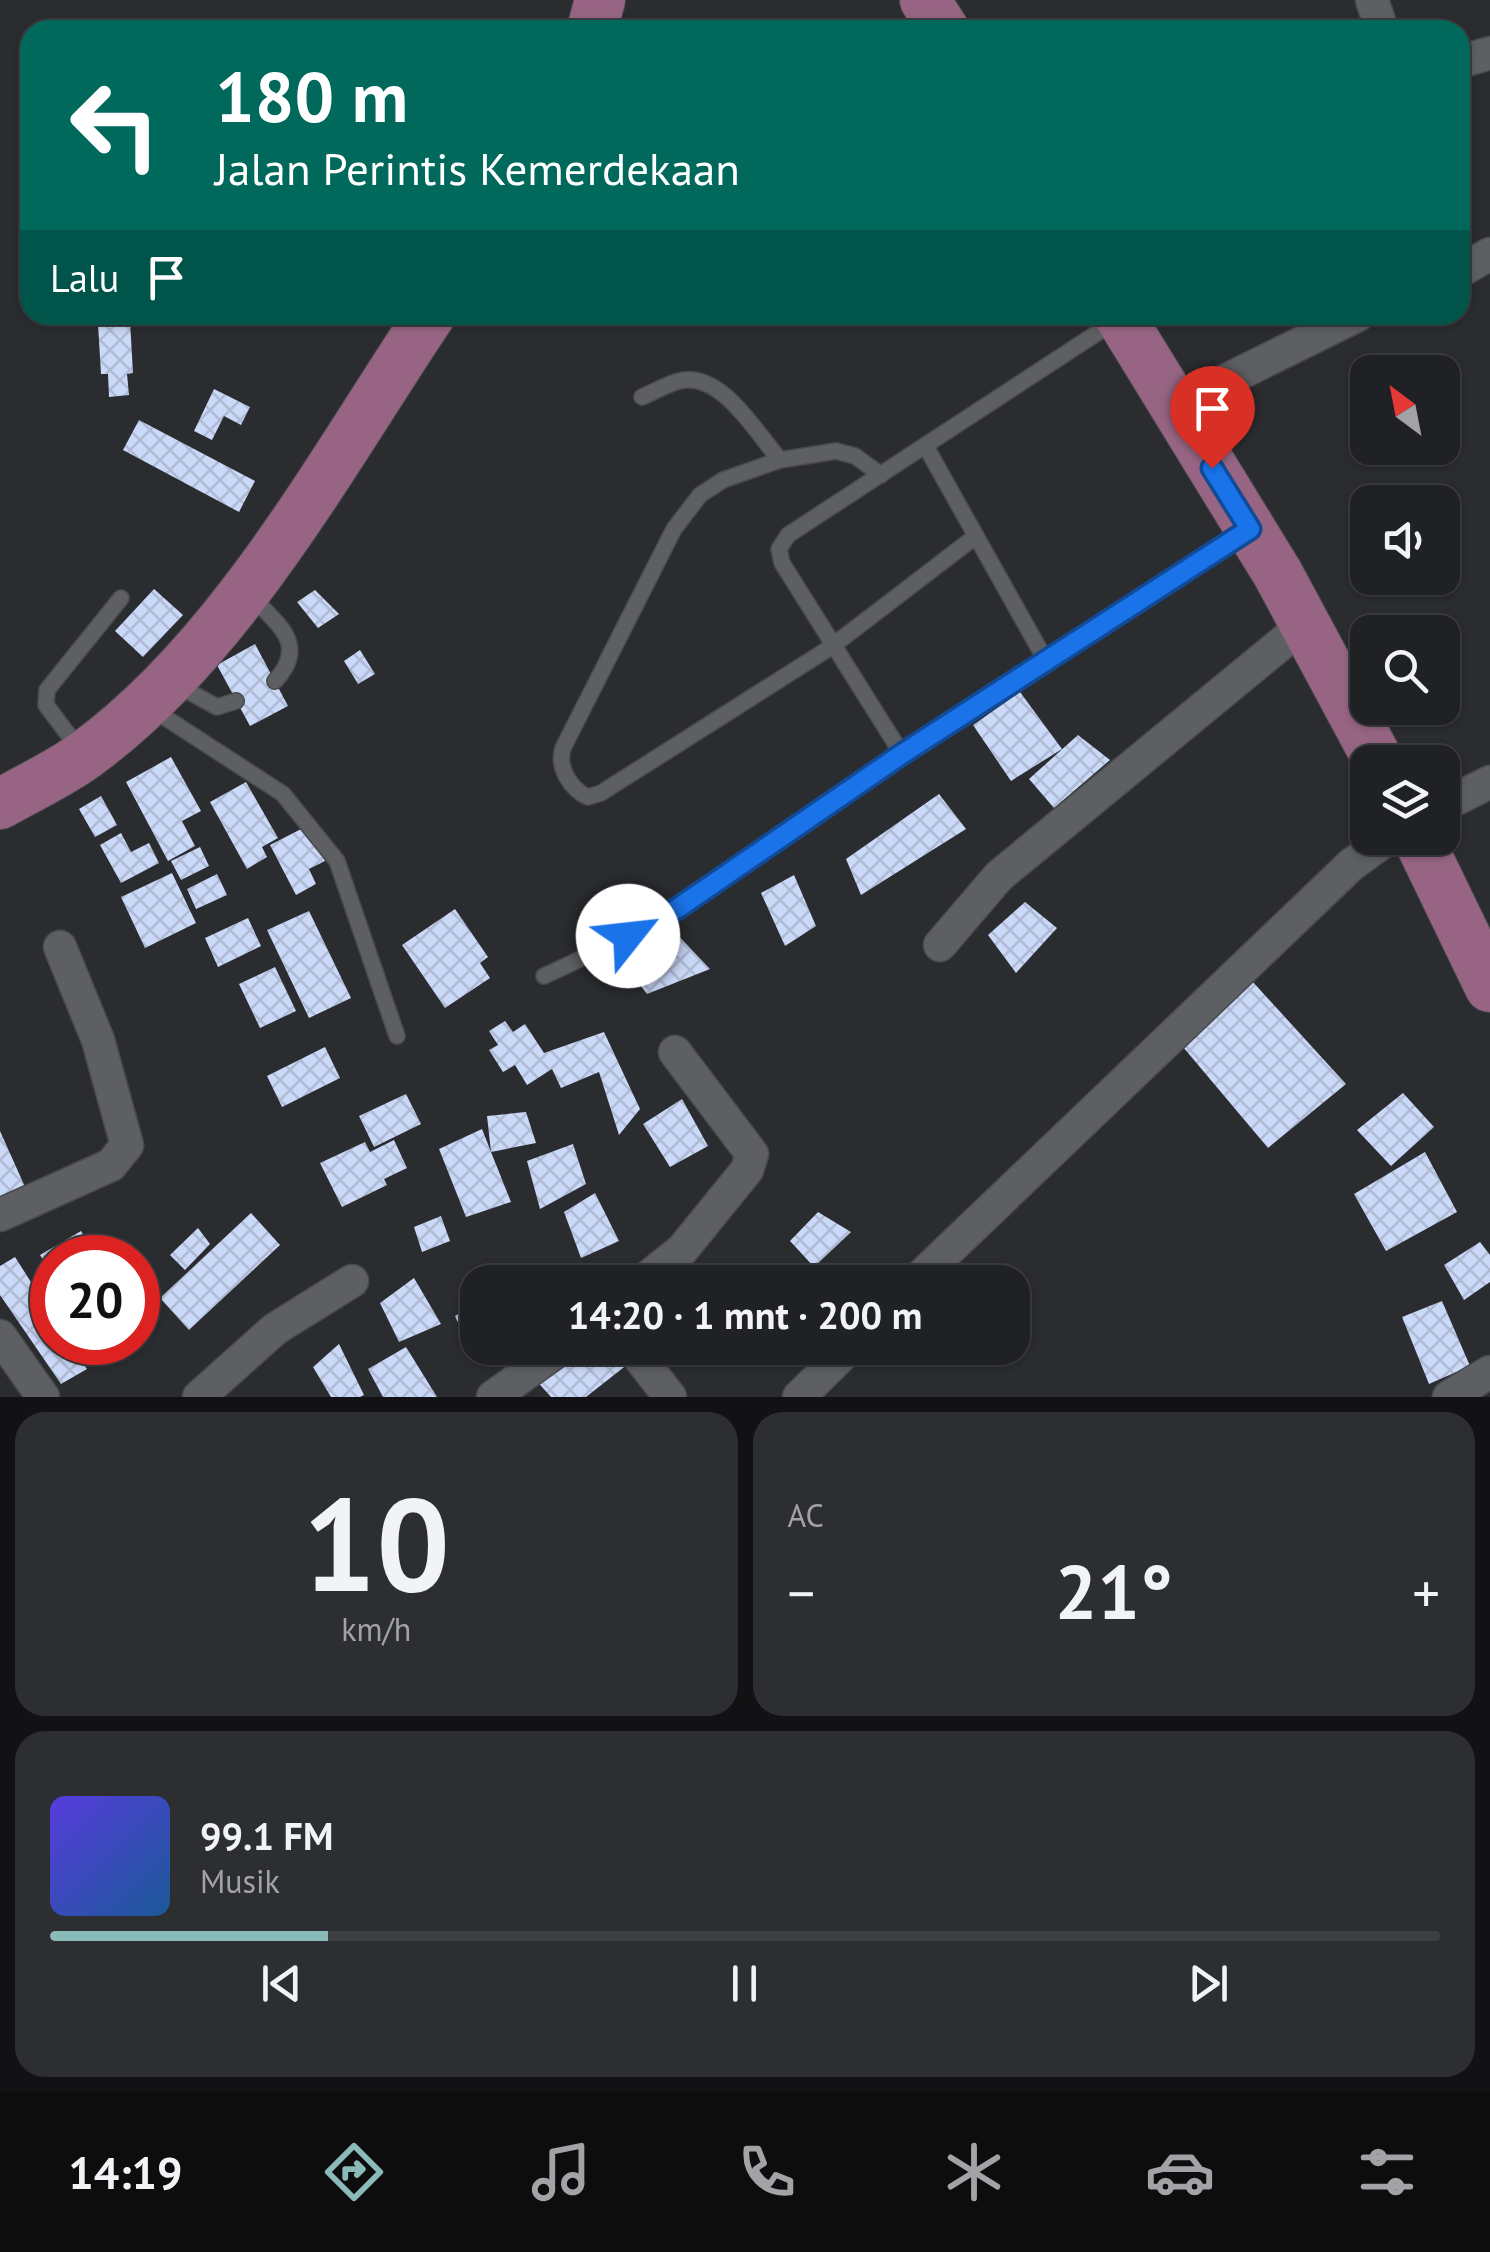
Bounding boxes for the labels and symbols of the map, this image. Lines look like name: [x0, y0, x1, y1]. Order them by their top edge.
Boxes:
north arrow: [1350, 355, 1460, 465]
pin: [1170, 366, 1255, 469]
position arrow: [576, 884, 680, 988]
speed limit sign: 20: [30, 1235, 160, 1365]

